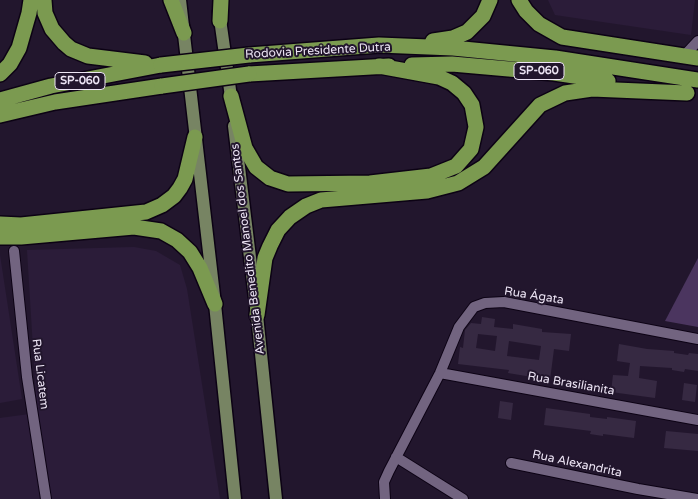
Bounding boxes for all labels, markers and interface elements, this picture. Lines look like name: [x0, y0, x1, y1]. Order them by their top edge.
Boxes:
street label: Rodovia Presidente Dutra: [245, 40, 391, 62]
road number: SP-060: [514, 62, 564, 80]
road number: SP-060: [55, 72, 105, 90]
street label: Avenida Benedito Manoel dos Santos: [228, 143, 268, 355]
street label: Rua Ágata: [503, 284, 565, 308]
street label: Rua Licatem: [29, 338, 51, 410]
street label: Rua Brasilianita: [526, 369, 616, 399]
street label: Rua Alexandrita: [531, 447, 623, 481]

